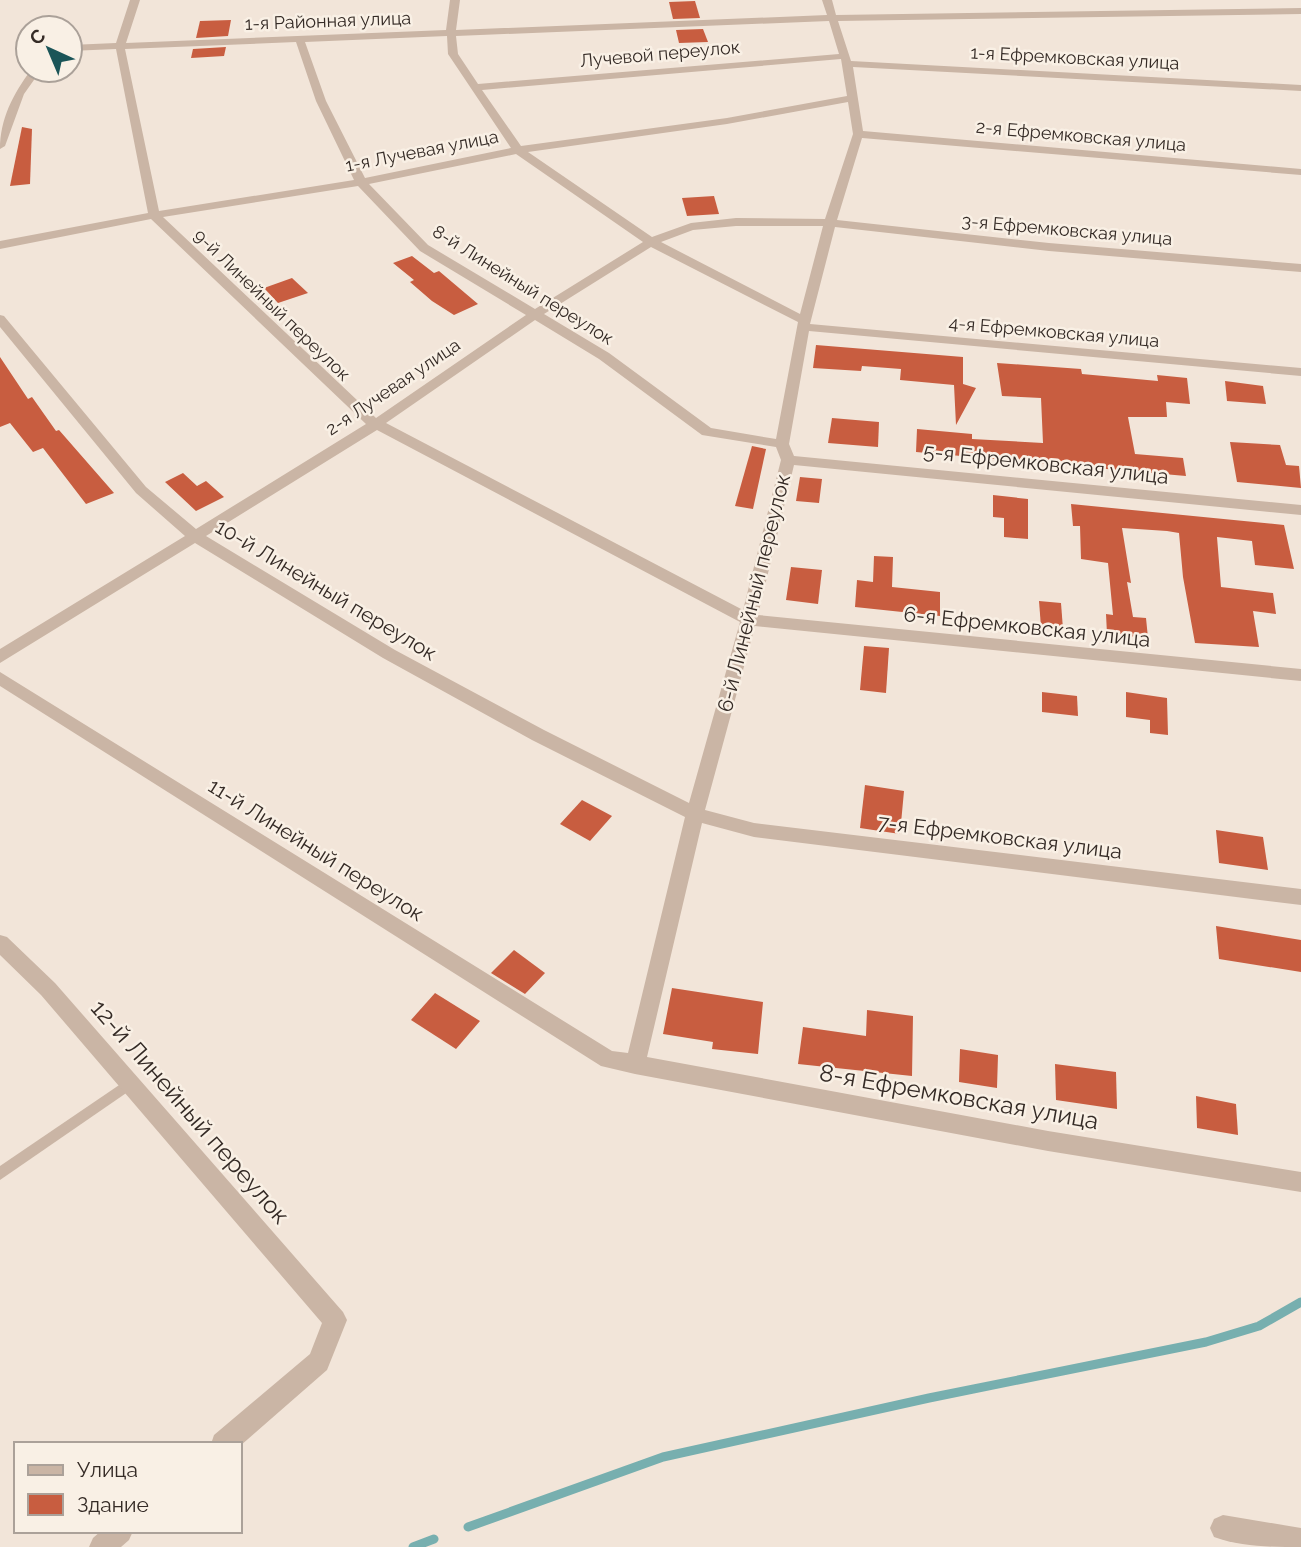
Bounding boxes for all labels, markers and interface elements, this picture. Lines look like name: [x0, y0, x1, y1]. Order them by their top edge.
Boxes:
street label: 1-я Районная улица: [244, 7, 412, 34]
north arrow: [14, 14, 84, 84]
text: С: [25, 24, 50, 49]
street label: Лучевой переулок: [579, 36, 741, 71]
street label: 1-я Ефремковская улица: [970, 42, 1180, 73]
street label: 2-я Ефремковская улица: [975, 116, 1187, 155]
street label: 1-я Лучевая улица: [344, 125, 500, 176]
street label: 3-я Ефремковская улица: [961, 210, 1173, 249]
street label: 8-й Линейный переулок: [429, 220, 618, 349]
street label: 9-й Линейный переулок: [190, 224, 355, 385]
street label: 4-я Ефремковская улица: [948, 312, 1160, 351]
street label: 2-я Лучевая улица: [322, 334, 464, 439]
street label: 5-я Ефремковская улица: [922, 438, 1170, 489]
street label: 6-й Линейный переулок: [712, 471, 795, 714]
street label: 10-й Линейный переулок: [211, 514, 441, 666]
street label: 6-я Ефремковская улица: [902, 601, 1152, 652]
street label: 11-й Линейный переулок: [204, 773, 429, 926]
street label: 7-я Ефремковская улица: [877, 809, 1124, 864]
street label: 12-й Линейный переулок: [85, 994, 296, 1230]
street label: 8-я Ефремковская улица: [817, 1058, 1101, 1135]
legend: [14, 1442, 242, 1533]
text: Улица: [77, 1457, 138, 1482]
text: Здание: [77, 1492, 149, 1517]

